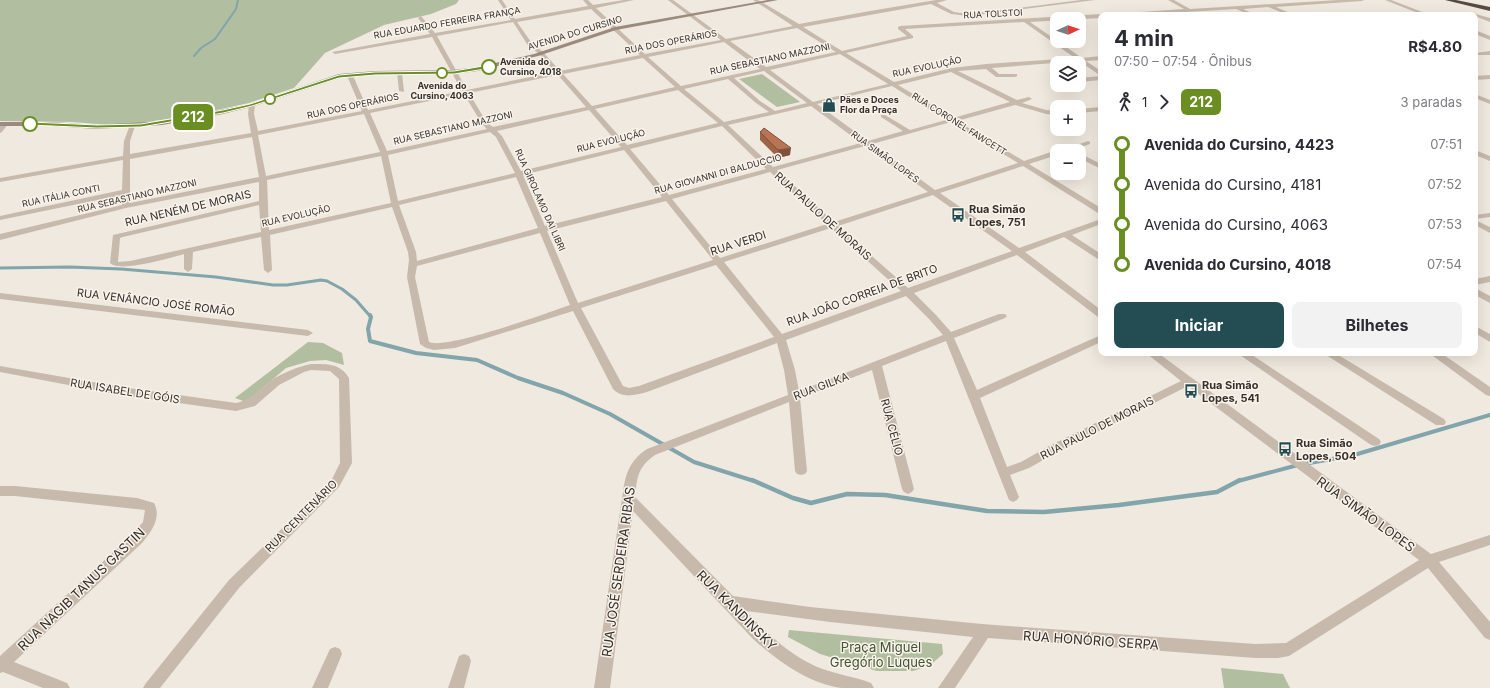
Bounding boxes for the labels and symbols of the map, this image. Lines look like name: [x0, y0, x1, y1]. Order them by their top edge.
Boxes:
street label: RUA EDUARDO FERREIRA FRANÇA: [373, 4, 521, 41]
street label: RUA TOLSTOI: [963, 6, 1023, 21]
north arrow: [1050, 12, 1086, 48]
street label: AVENIDA DO CURSINO: [526, 13, 624, 52]
street label: RUA DOS OPERÁRIOS: [624, 27, 718, 56]
street label: RUA SEBASTIANO MAZZONI: [709, 40, 831, 77]
street label: RUA EVOLUÇÃO: [891, 54, 962, 79]
place label: Avenida do Cursino, 4018: [500, 56, 561, 77]
marker: Avenida do Cursino, 4018: [481, 59, 497, 75]
marker: Avenida do Cursino, 4063: [436, 67, 448, 79]
place label: Avenida do Cursino, 4063: [410, 80, 474, 101]
street label: RUA DOS OPERÁRIOS: [306, 90, 400, 121]
street label: RUA CORONEL FAWCETT: [910, 90, 1009, 157]
unlabelled marker: [264, 93, 276, 105]
place label: Pães e Doces Flor da Praça: [840, 94, 899, 115]
shop icon: Pães e Doces Flor da Praça: [821, 97, 837, 113]
line badge: 212: [170, 104, 216, 130]
street label: RUA SEBASTIANO MAZZONI: [392, 108, 514, 147]
unlabelled marker: [22, 116, 38, 132]
street label: RUA EVOLUÇÃO: [575, 127, 646, 154]
street label: RUA SIMÃO LOPES: [849, 128, 922, 185]
street label: RUA GIROLAMO DAI LIBRI: [513, 147, 568, 253]
street label: RUA GIOVANNI DI BALDUCCIO: [653, 151, 783, 196]
street label: RUA PAULO DE MORAIS: [772, 169, 874, 263]
street label: RUA SEBASTIANO MAZZONI: [76, 176, 198, 215]
street label: RUA ITÁLIA CONTI: [21, 182, 101, 209]
street label: RUA NENÉM DE MORAIS: [123, 187, 253, 229]
street label: RUA EVOLUÇÃO: [260, 202, 331, 229]
place label: Rua Simão Lopes, 751: [969, 202, 1026, 229]
bus stop icon: Rua Simão Lopes, 751: [950, 207, 966, 223]
street label: RUA VERDI: [708, 227, 768, 259]
street label: RUA JOÃO CORREIA DE BRITO: [785, 261, 939, 329]
street label: RUA VENÂNCIO JOSÉ ROMÃO: [76, 285, 236, 319]
street label: RUA GILKA: [791, 369, 851, 403]
street label: RUA ISABEL DE GÓIS: [69, 375, 181, 407]
place label: Rua Simão Lopes, 541: [1202, 378, 1260, 405]
bus stop icon: Rua Simão Lopes, 541: [1183, 383, 1199, 399]
street label: RUA PAULO DE MORAIS: [1038, 393, 1156, 463]
street label: RUA CÉLIO: [878, 397, 906, 457]
place label: Rua Simão Lopes, 504: [1296, 436, 1356, 463]
bus stop icon: Rua Simão Lopes, 504: [1277, 441, 1293, 457]
street label: RUA SIMÃO LOPES: [1314, 473, 1418, 555]
street label: RUA CENTENÁRIO: [262, 477, 340, 555]
street label: RUA JOSÉ SERDEIRA RIBAS: [598, 486, 638, 658]
street label: RUA NAGIB TANUS GASTIN: [14, 524, 148, 654]
street label: RUA KANDINSKY: [694, 567, 780, 653]
street label: RUA HONÓRIO SERPA: [1023, 627, 1159, 653]
park label: Praça Miguel Gregório Luques: [830, 639, 932, 670]

